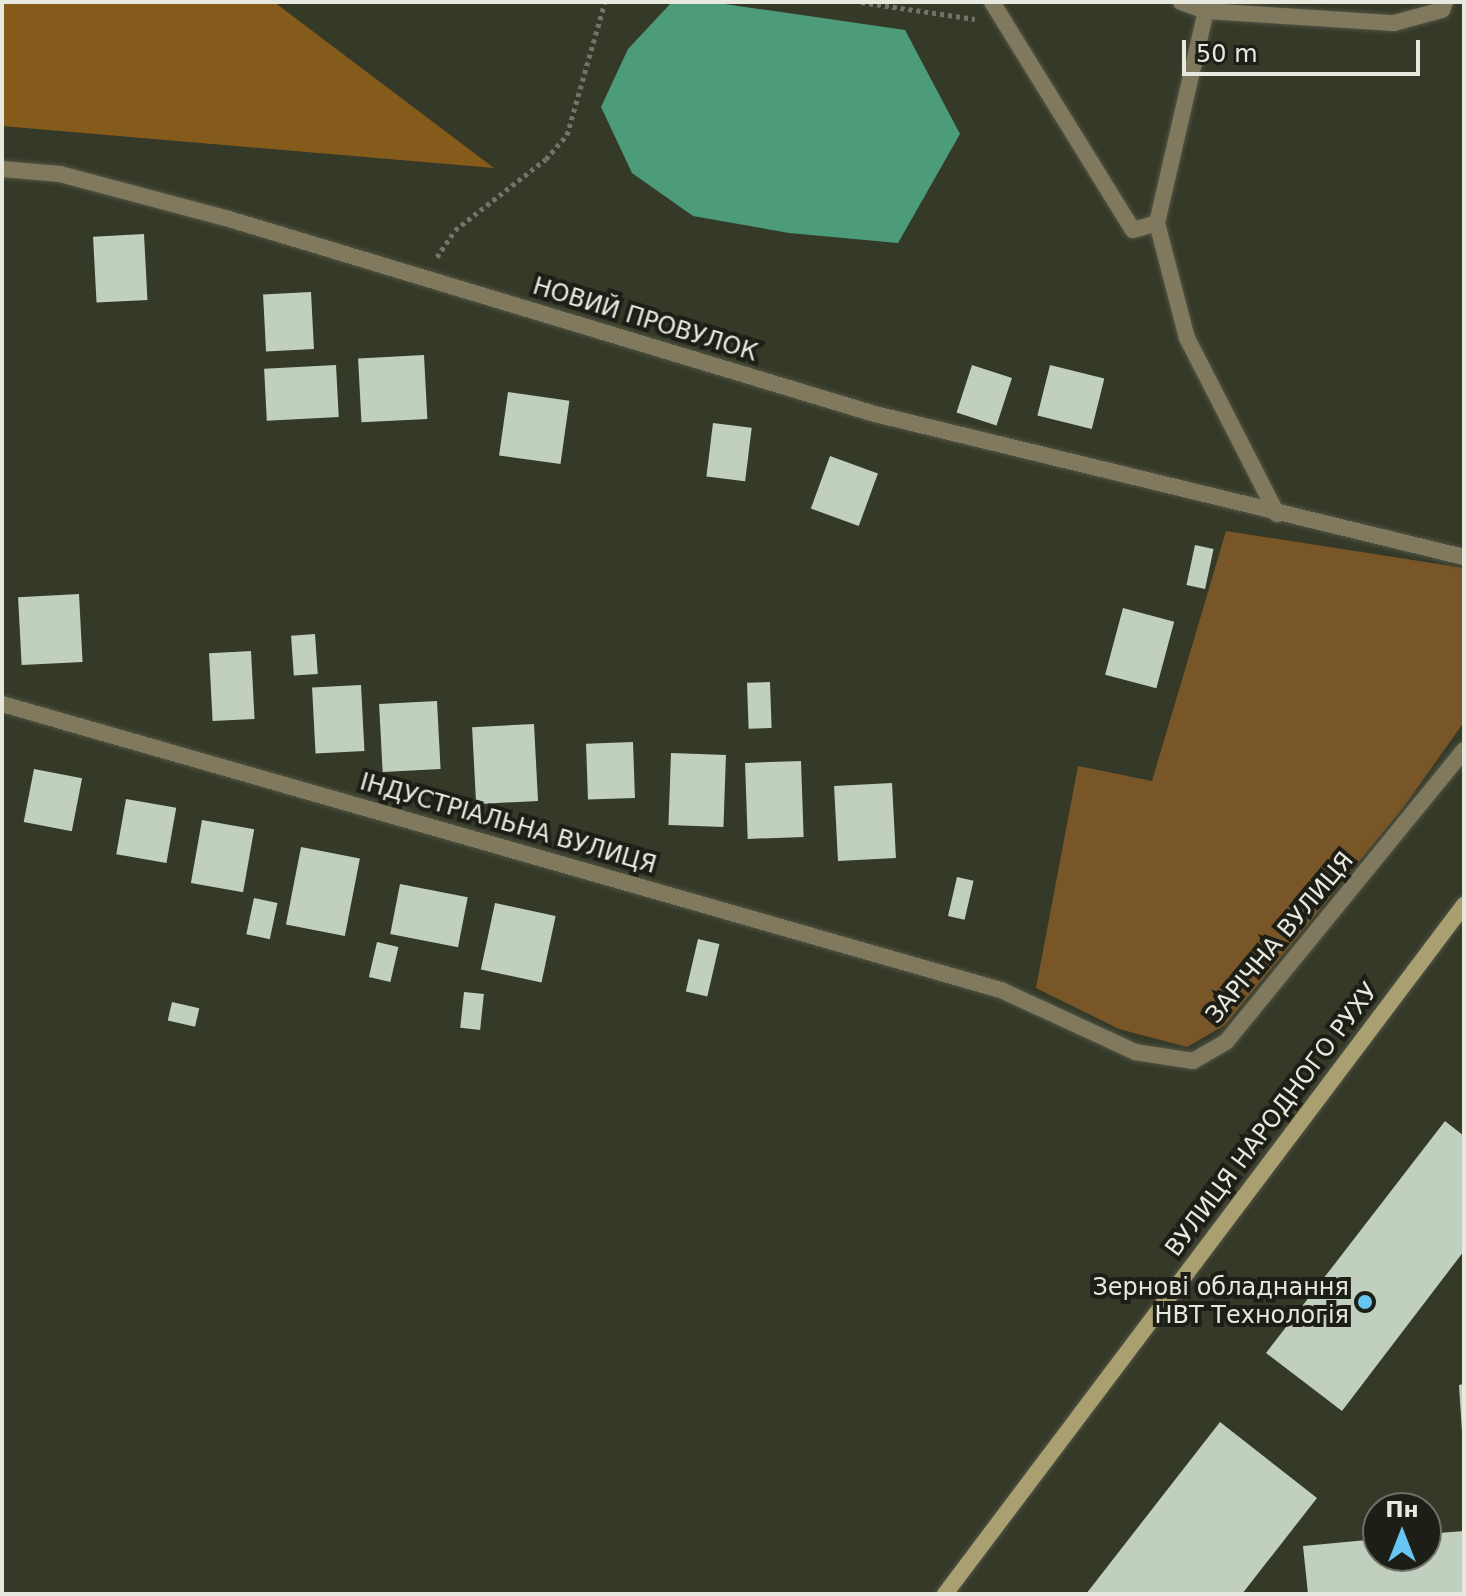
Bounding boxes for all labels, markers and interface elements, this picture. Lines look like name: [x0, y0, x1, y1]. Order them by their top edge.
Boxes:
scale bar: [1186, 24, 1424, 74]
text: 50 m: [1196, 40, 1258, 68]
street label: НОВИЙ ПРОВУЛОК: [529, 272, 761, 368]
street label: ІНДУСТРІАЛЬНА ВУЛИЦЯ: [357, 768, 659, 880]
street label: ЗАРІЧНА ВУЛИЦЯ: [1200, 847, 1360, 1029]
street label: ВУЛИЦЯ НАРОДНОГО РУХУ: [1160, 978, 1384, 1262]
place label: Зернові обладнання НВТ Технологія: [1092, 1274, 1349, 1330]
marker: Зернові обладнання НВТ Технологія: [1356, 1293, 1374, 1311]
north arrow: [1362, 1492, 1442, 1572]
text: Пн: [1385, 1497, 1419, 1522]

